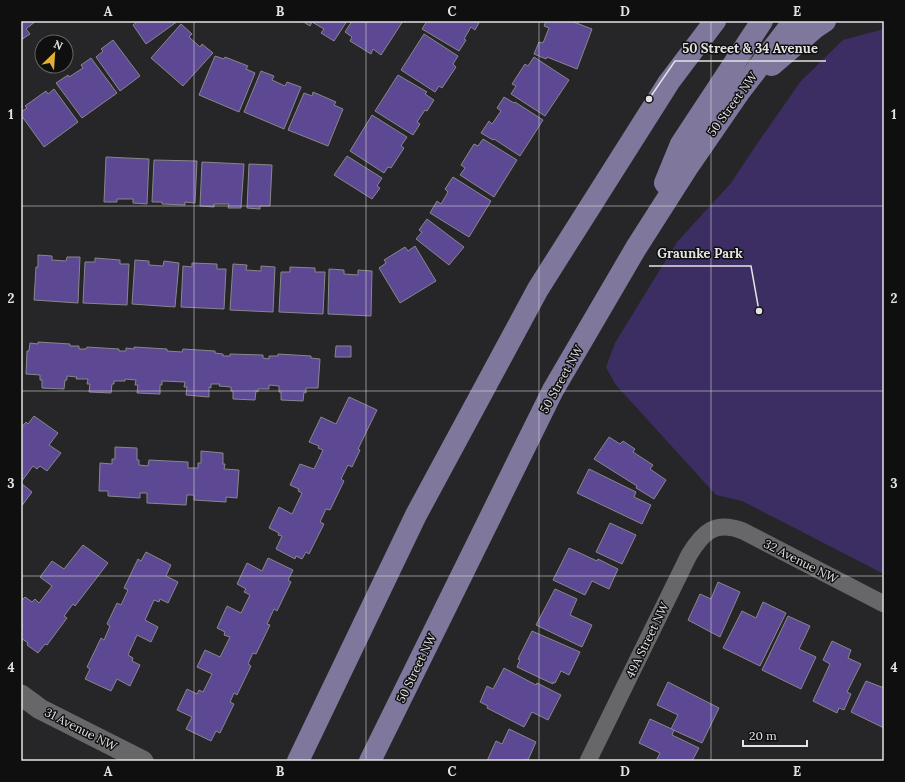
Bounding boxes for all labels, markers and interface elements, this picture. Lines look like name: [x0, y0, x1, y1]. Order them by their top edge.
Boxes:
text: A: [104, 3, 113, 20]
text: B: [276, 3, 285, 20]
text: C: [448, 3, 457, 20]
text: D: [620, 3, 630, 20]
text: E: [793, 3, 801, 20]
north arrow: [34, 34, 74, 74]
callout: 50 Street & 34 Avenue: [675, 36, 826, 61]
text: N: [51, 37, 65, 53]
text: 50 Street & 34 Avenue: [682, 40, 818, 57]
street label: 50 Street NW: [704, 68, 761, 139]
text: 1: [8, 106, 14, 123]
text: 1: [891, 106, 897, 123]
callout: Graunke Park: [649, 241, 751, 266]
text: Graunke Park: [657, 245, 743, 262]
text: 2: [8, 290, 15, 307]
text: 2: [891, 290, 898, 307]
street label: 50 Street NW: [536, 341, 586, 416]
text: 3: [7, 475, 15, 492]
text: 3: [890, 475, 898, 492]
street label: 32 Avenue NW: [761, 536, 842, 587]
street label: 49A Street NW: [622, 599, 672, 680]
street label: 50 Street NW: [393, 630, 440, 705]
text: 4: [7, 659, 15, 676]
text: 4: [890, 659, 898, 676]
street label: 31 Avenue NW: [42, 704, 121, 754]
scale bar: [743, 722, 807, 748]
text: 20 m: [749, 728, 777, 743]
text: A: [104, 763, 113, 780]
text: B: [276, 763, 285, 780]
text: C: [448, 763, 457, 780]
text: D: [620, 763, 630, 780]
text: E: [793, 763, 801, 780]

